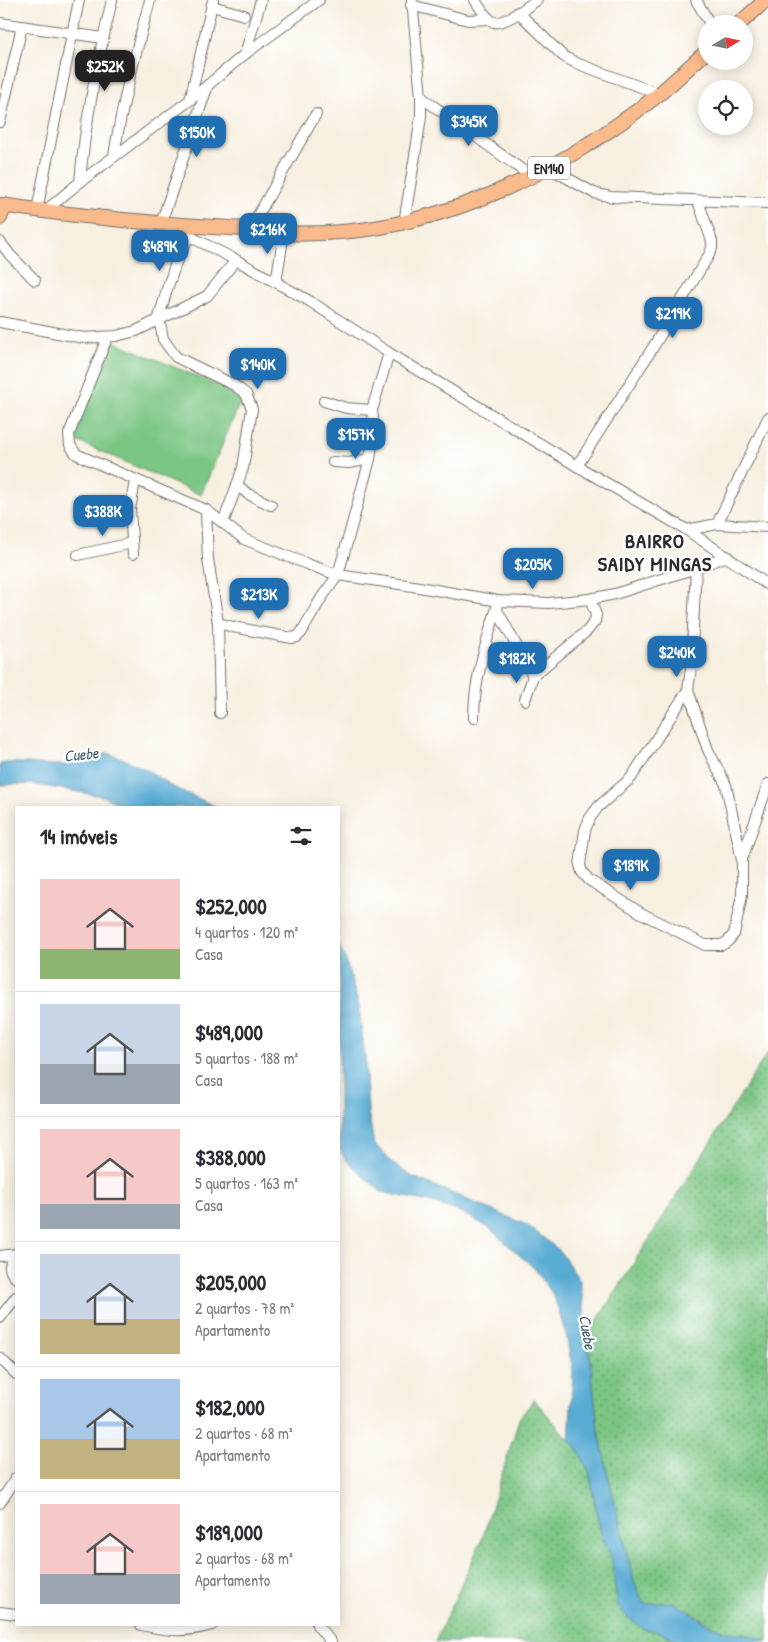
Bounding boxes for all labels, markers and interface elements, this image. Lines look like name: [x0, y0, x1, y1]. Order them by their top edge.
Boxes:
north arrow: [698, 15, 752, 70]
map controls: [698, 15, 753, 135]
pin: $252K: [70, 49, 140, 92]
text: $252K: [86, 55, 124, 77]
button: locate: [698, 80, 753, 135]
pin: $345K: [434, 104, 504, 147]
text: $345K: [451, 110, 487, 132]
pin: $150K: [162, 116, 232, 158]
text: $150K: [179, 121, 215, 143]
road number: EN140: [528, 156, 570, 180]
pin: $216K: [233, 212, 303, 255]
text: $216K: [250, 218, 286, 240]
pin: $489K: [125, 230, 195, 272]
text: $489K: [142, 235, 178, 257]
pin: $219K: [638, 296, 708, 339]
text: $219K: [655, 302, 691, 324]
pin: $140K: [223, 348, 293, 390]
text: $140K: [240, 353, 276, 375]
pin: $157K: [321, 418, 391, 460]
text: $157K: [338, 423, 374, 445]
pin: $388K: [68, 494, 138, 537]
text: $388K: [84, 500, 122, 522]
district label: BAIRRO SAIDY MINGAS: [598, 527, 712, 577]
pin: $205K: [498, 548, 568, 590]
text: $205K: [514, 553, 552, 575]
pin: $213K: [224, 578, 294, 620]
text: $213K: [241, 583, 277, 605]
pin: $240K: [642, 636, 712, 678]
text: $240K: [658, 641, 696, 663]
pin: $182K: [482, 642, 552, 684]
text: $182K: [499, 647, 535, 669]
water label: Cuebe: [63, 741, 100, 767]
text: 14 imóveis: [40, 822, 117, 851]
icon: filters: [287, 822, 315, 850]
pin: $189K: [596, 848, 666, 891]
text: $189K: [613, 854, 649, 876]
text: $252,000: [195, 892, 267, 921]
icon: home: [80, 899, 140, 959]
text: 4 quartos · 120 m²: [195, 921, 298, 943]
text: Casa: [195, 943, 222, 965]
text: $489,000: [195, 1018, 263, 1047]
icon: home: [80, 1024, 140, 1084]
text: 5 quartos · 188 m²: [195, 1047, 298, 1069]
text: Casa: [195, 1069, 222, 1091]
text: $388,000: [195, 1143, 266, 1172]
icon: home: [80, 1149, 140, 1209]
text: 5 quartos · 163 m²: [195, 1172, 298, 1194]
text: Casa: [195, 1194, 222, 1216]
text: $205,000: [195, 1268, 266, 1297]
icon: home: [80, 1274, 140, 1334]
text: 2 quartos · 78 m²: [195, 1297, 294, 1319]
water label: Cuebe: [574, 1313, 602, 1352]
text: Apartamento: [195, 1319, 270, 1341]
text: $182,000: [195, 1393, 265, 1422]
icon: home: [80, 1399, 140, 1459]
text: 2 quartos · 68 m²: [195, 1422, 293, 1444]
text: Apartamento: [195, 1444, 270, 1466]
text: $189,000: [195, 1518, 263, 1547]
icon: home: [80, 1524, 140, 1584]
text: 2 quartos · 68 m²: [195, 1547, 293, 1569]
text: Apartamento: [195, 1569, 270, 1591]

